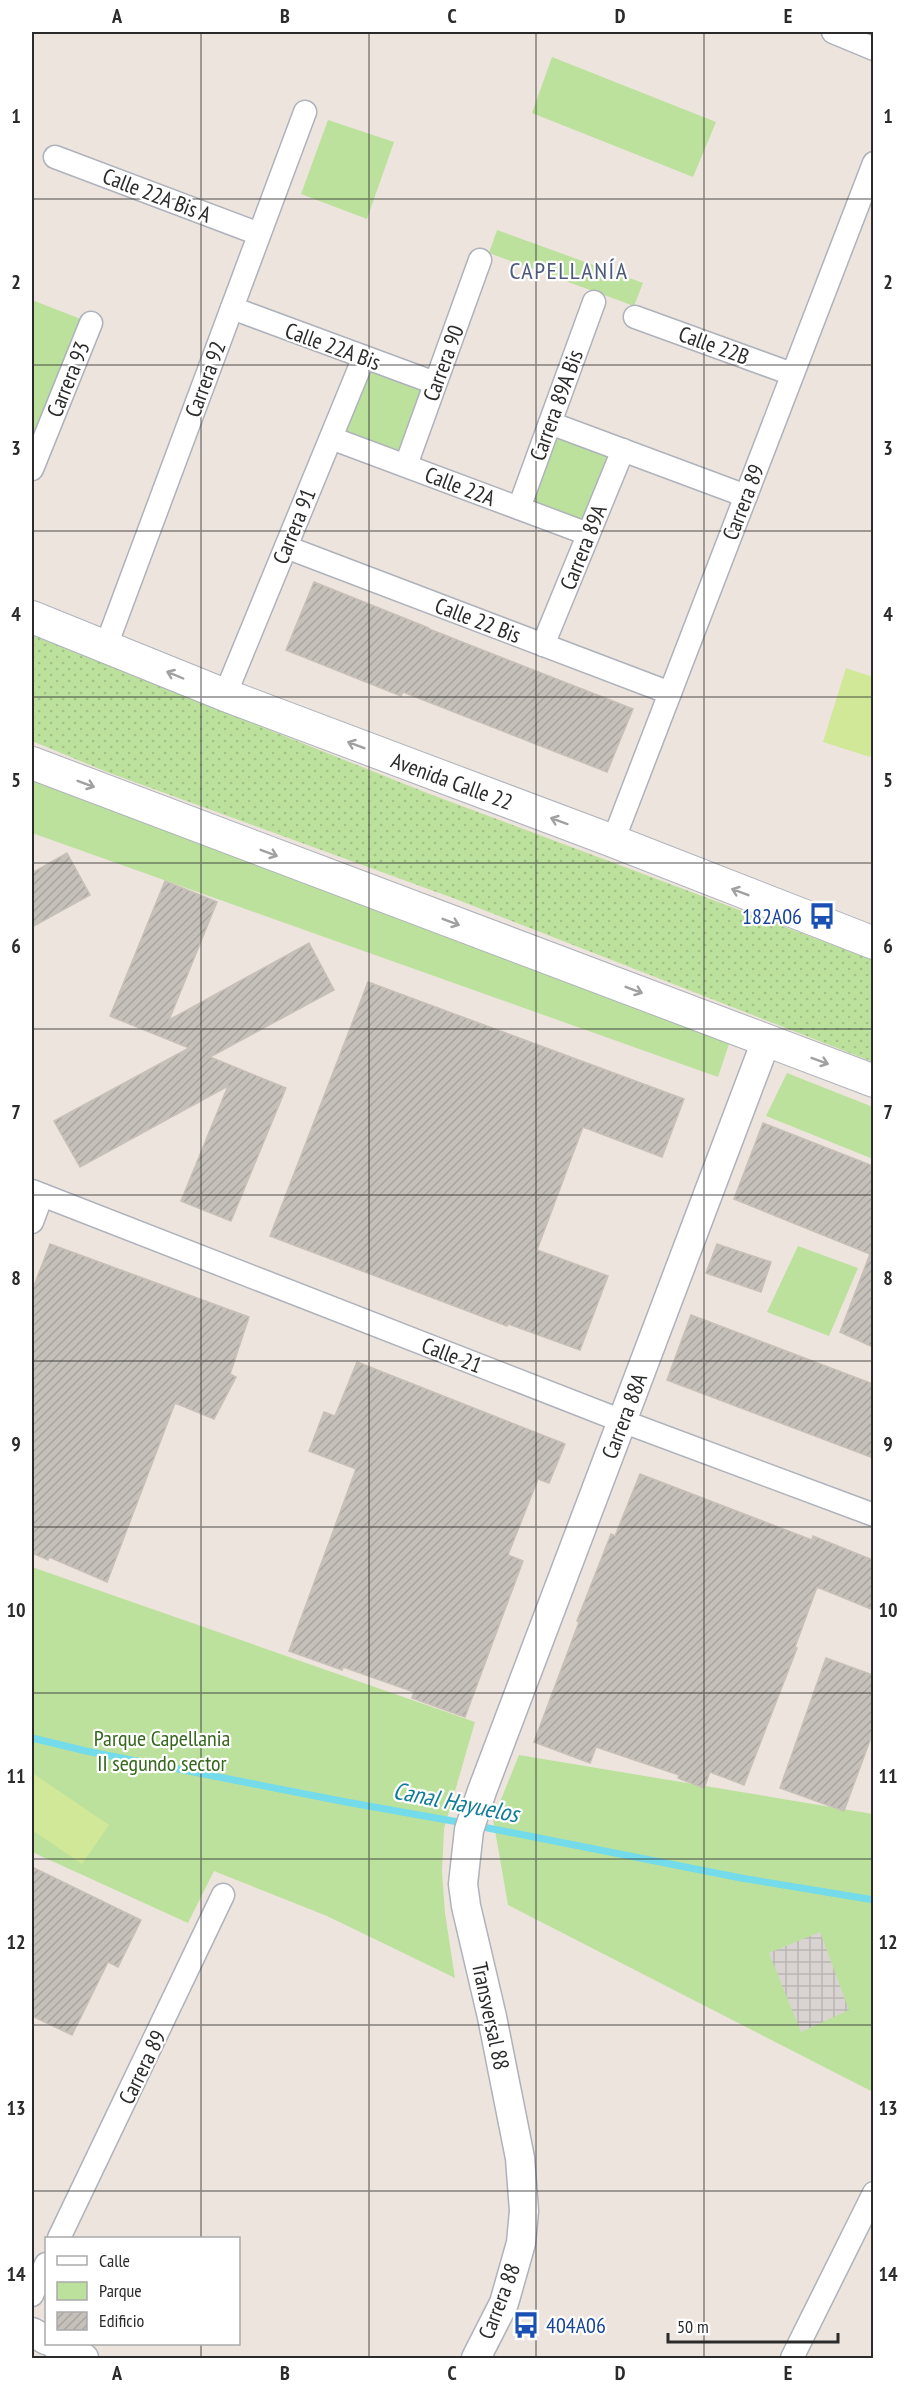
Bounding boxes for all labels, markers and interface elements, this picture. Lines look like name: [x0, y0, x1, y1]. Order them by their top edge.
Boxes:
text: A: [111, 3, 123, 29]
text: B: [280, 3, 290, 29]
text: C: [447, 3, 457, 29]
text: D: [615, 3, 626, 29]
text: E: [784, 3, 792, 29]
text: 1: [11, 103, 21, 129]
text: 1: [883, 103, 893, 129]
street label: Calle 22A Bis A: [99, 162, 216, 229]
district label: CAPELLANÍA: [509, 255, 629, 286]
text: 2: [11, 269, 21, 295]
text: 2: [883, 269, 893, 295]
street label: Calle 22A Bis: [282, 316, 384, 376]
street label: Calle 22B: [675, 319, 753, 371]
street label: Carrera 90: [416, 321, 470, 405]
street label: Carrera 93: [40, 337, 96, 421]
street label: Carrera 92: [178, 337, 232, 421]
street label: Carrera 89A Bis: [523, 346, 589, 464]
text: 3: [11, 435, 21, 461]
text: 3: [883, 435, 893, 461]
street label: Calle 22A: [421, 460, 500, 512]
street label: Carrera 89: [716, 460, 770, 544]
street label: Carrera 91: [266, 484, 322, 568]
street label: Carrera 89A: [553, 500, 613, 594]
street label: Calle 22 Bis: [431, 591, 525, 649]
text: 4: [11, 601, 21, 627]
text: 4: [883, 601, 893, 627]
one-way arrow: [166, 669, 184, 680]
one-way arrow: [348, 739, 366, 750]
street label: Avenida Calle 22: [387, 746, 517, 816]
text: 5: [11, 767, 21, 793]
text: 5: [883, 767, 893, 793]
one-way arrow: [76, 780, 95, 791]
one-way arrow: [550, 815, 569, 826]
one-way arrow: [259, 848, 277, 859]
one-way arrow: [732, 885, 750, 896]
bus stop icon: 182A06: [807, 901, 837, 931]
place label: 182A06: [742, 902, 802, 930]
one-way arrow: [441, 917, 460, 928]
text: 6: [11, 933, 21, 959]
text: 6: [883, 933, 893, 959]
one-way arrow: [624, 986, 642, 997]
one-way arrow: [810, 1056, 829, 1067]
text: 7: [11, 1099, 21, 1125]
text: 7: [883, 1099, 893, 1125]
text: 8: [11, 1265, 21, 1291]
text: 8: [883, 1265, 893, 1291]
street label: Calle 21: [418, 1331, 486, 1379]
street label: Carrera 88A: [595, 1369, 653, 1463]
text: 9: [11, 1431, 21, 1457]
text: 9: [883, 1431, 893, 1457]
text: 10: [6, 1597, 26, 1623]
text: 10: [878, 1597, 898, 1623]
park label: Parque Capellania II segundo sector: [94, 1724, 230, 1777]
text: 11: [6, 1763, 26, 1789]
text: 11: [878, 1763, 898, 1789]
water label: Canal Hayuelos: [391, 1775, 524, 1830]
text: 12: [6, 1929, 26, 1955]
text: 12: [878, 1929, 898, 1955]
street label: Transversal 88: [466, 1960, 516, 2072]
street label: Carrera 89: [112, 2025, 172, 2109]
text: 13: [6, 2095, 26, 2121]
text: 13: [878, 2095, 898, 2121]
legend: [45, 2237, 240, 2345]
text: Calle: [99, 2249, 130, 2272]
street label: Carrera 88: [472, 2259, 526, 2343]
text: 14: [6, 2261, 26, 2287]
text: 14: [878, 2261, 898, 2287]
text: Parque: [99, 2279, 142, 2302]
scale bar: [668, 2306, 838, 2344]
text: Edificio: [99, 2309, 145, 2332]
bus stop icon: 404A06: [511, 2310, 541, 2340]
place label: 404A06: [546, 2311, 606, 2339]
text: 50 m: [677, 2315, 709, 2338]
text: A: [111, 2360, 123, 2386]
text: B: [280, 2360, 290, 2386]
text: C: [447, 2360, 457, 2386]
text: D: [615, 2360, 626, 2386]
text: E: [784, 2360, 792, 2386]

